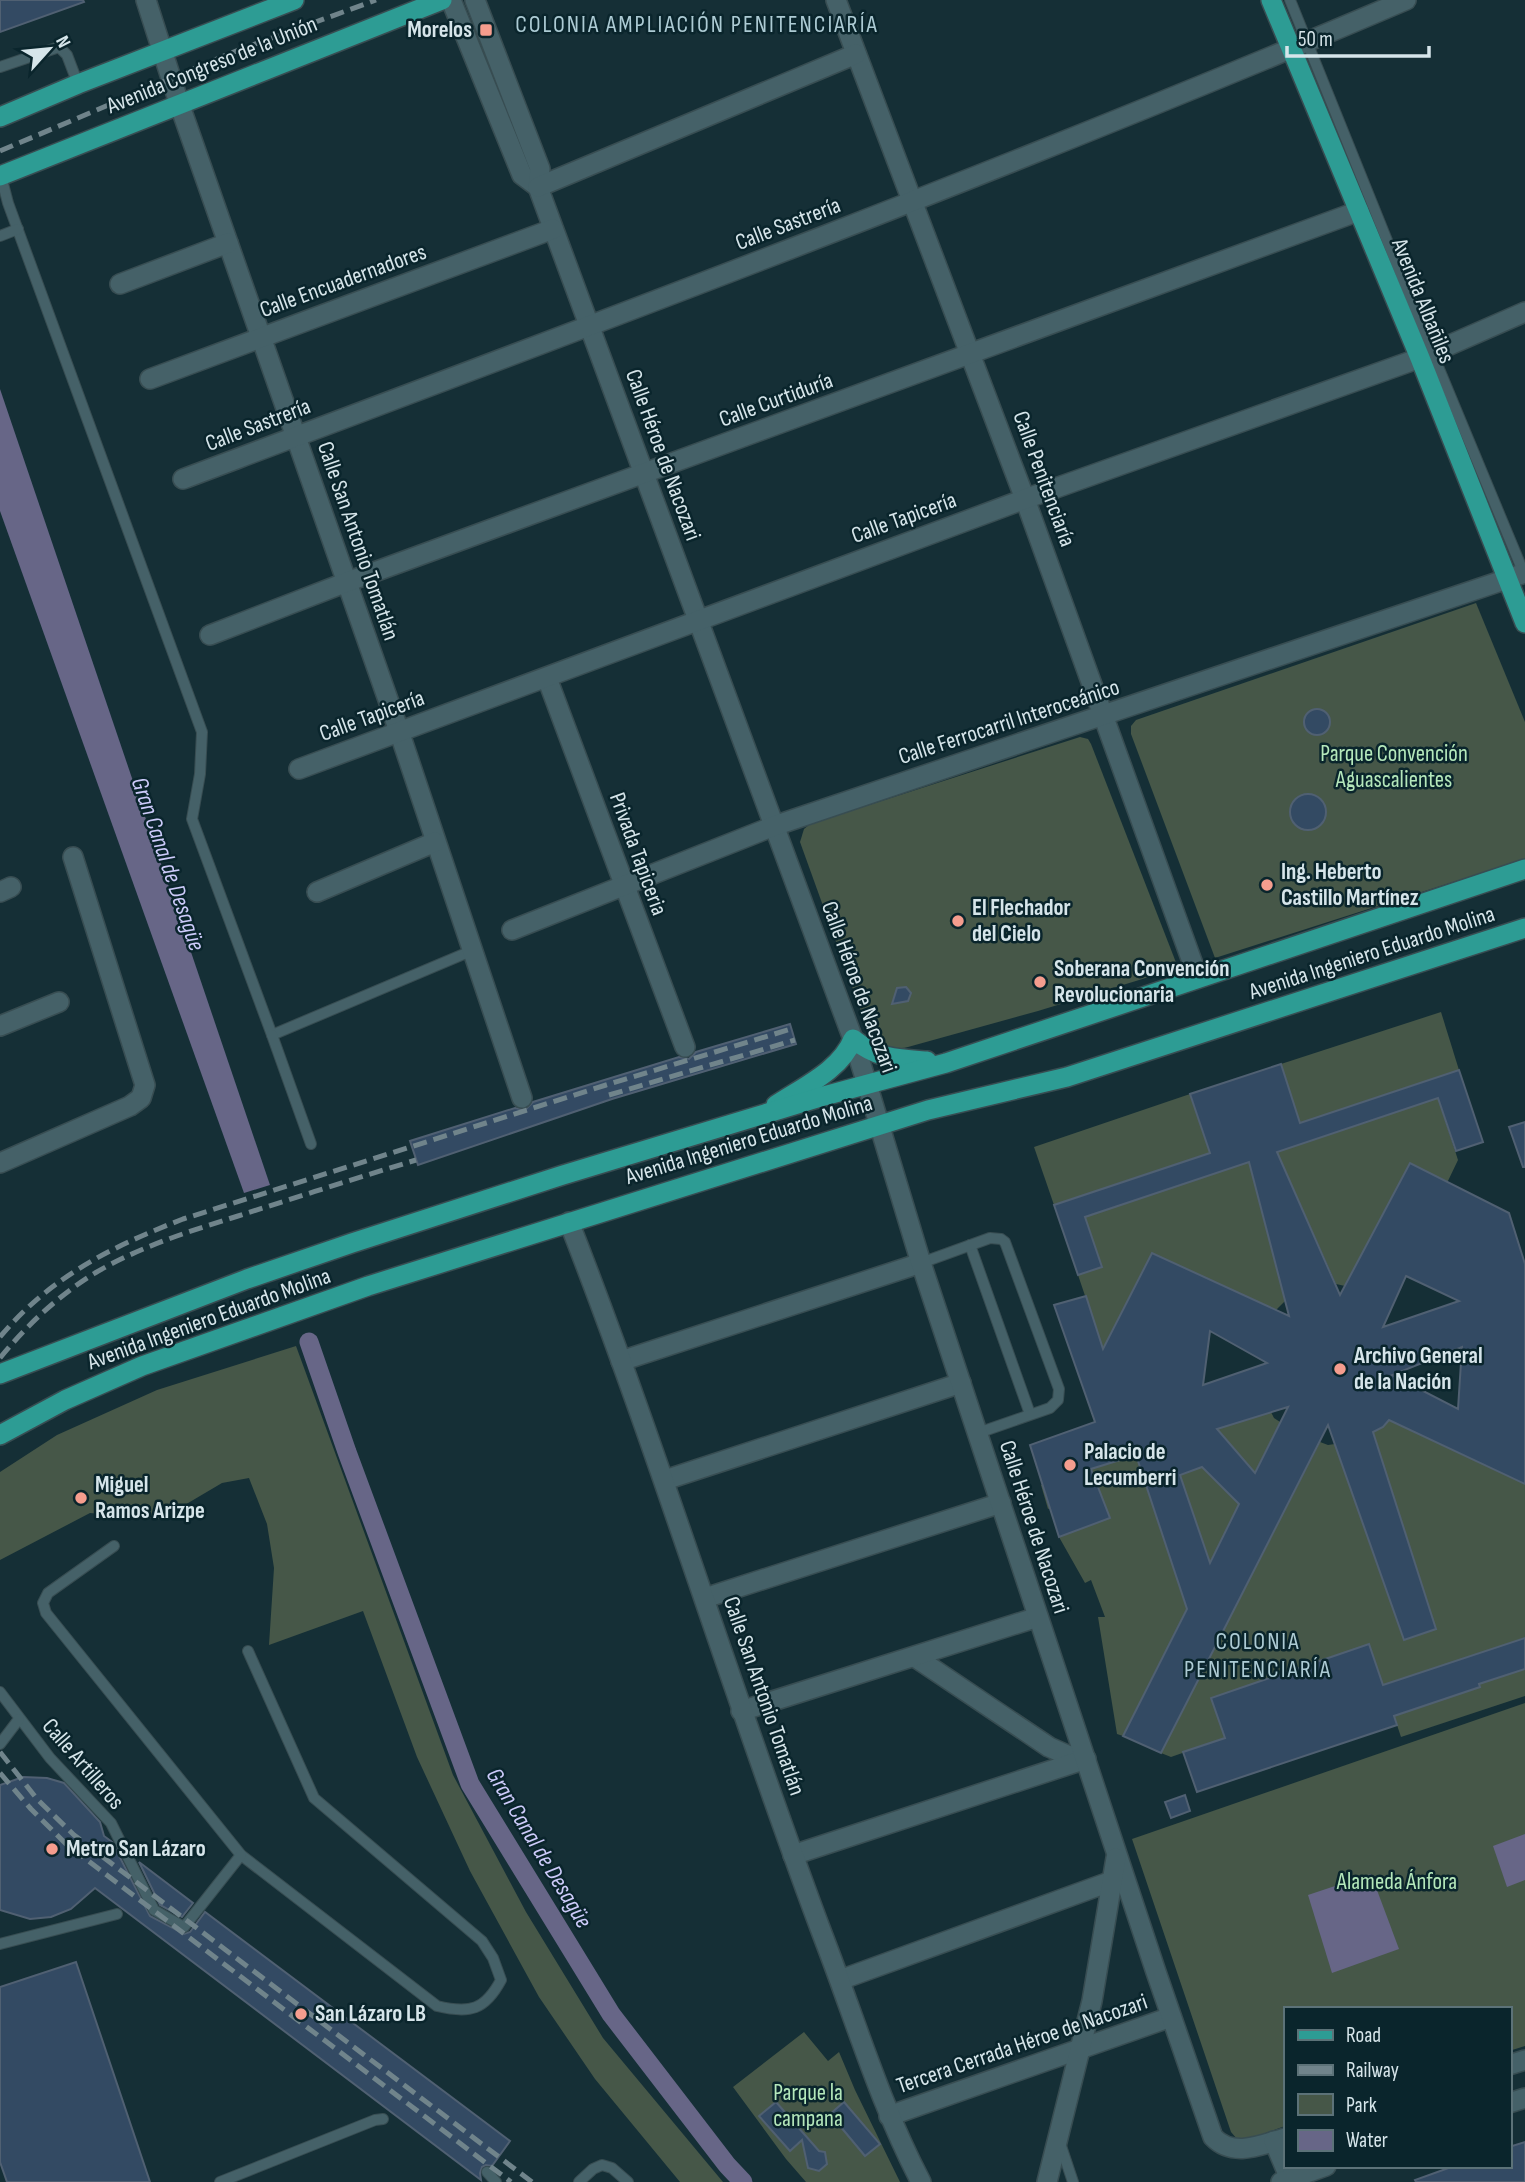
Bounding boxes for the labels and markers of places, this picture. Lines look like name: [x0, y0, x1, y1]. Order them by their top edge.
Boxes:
place label: Morelos: [407, 16, 472, 44]
marker: Morelos: [478, 22, 494, 38]
place label: Ing. Heberto Castillo Martínez: [1281, 858, 1419, 912]
marker: Ing. Heberto Castillo Martínez: [1259, 877, 1275, 893]
place label: El Flechador del Cielo: [972, 894, 1071, 948]
marker: El Flechador del Cielo: [950, 913, 966, 929]
place label: Soberana Convención Revolucionaria: [1054, 955, 1230, 1009]
marker: Soberana Convención Revolucionaria: [1032, 974, 1048, 990]
place label: Archivo General de la Nación: [1353, 1342, 1483, 1396]
marker: Archivo General de la Nación: [1332, 1361, 1348, 1377]
place label: Palacio de Lecumberri: [1084, 1438, 1176, 1492]
marker: Palacio de Lecumberri: [1062, 1457, 1078, 1473]
place label: Miguel Ramos Arizpe: [95, 1471, 205, 1525]
marker: Miguel Ramos Arizpe: [73, 1490, 89, 1506]
place label: Metro San Lázaro: [66, 1835, 206, 1863]
marker: Metro San Lázaro: [44, 1841, 60, 1857]
place label: San Lázaro LB: [315, 2000, 426, 2028]
marker: San Lázaro LB: [293, 2006, 309, 2022]

